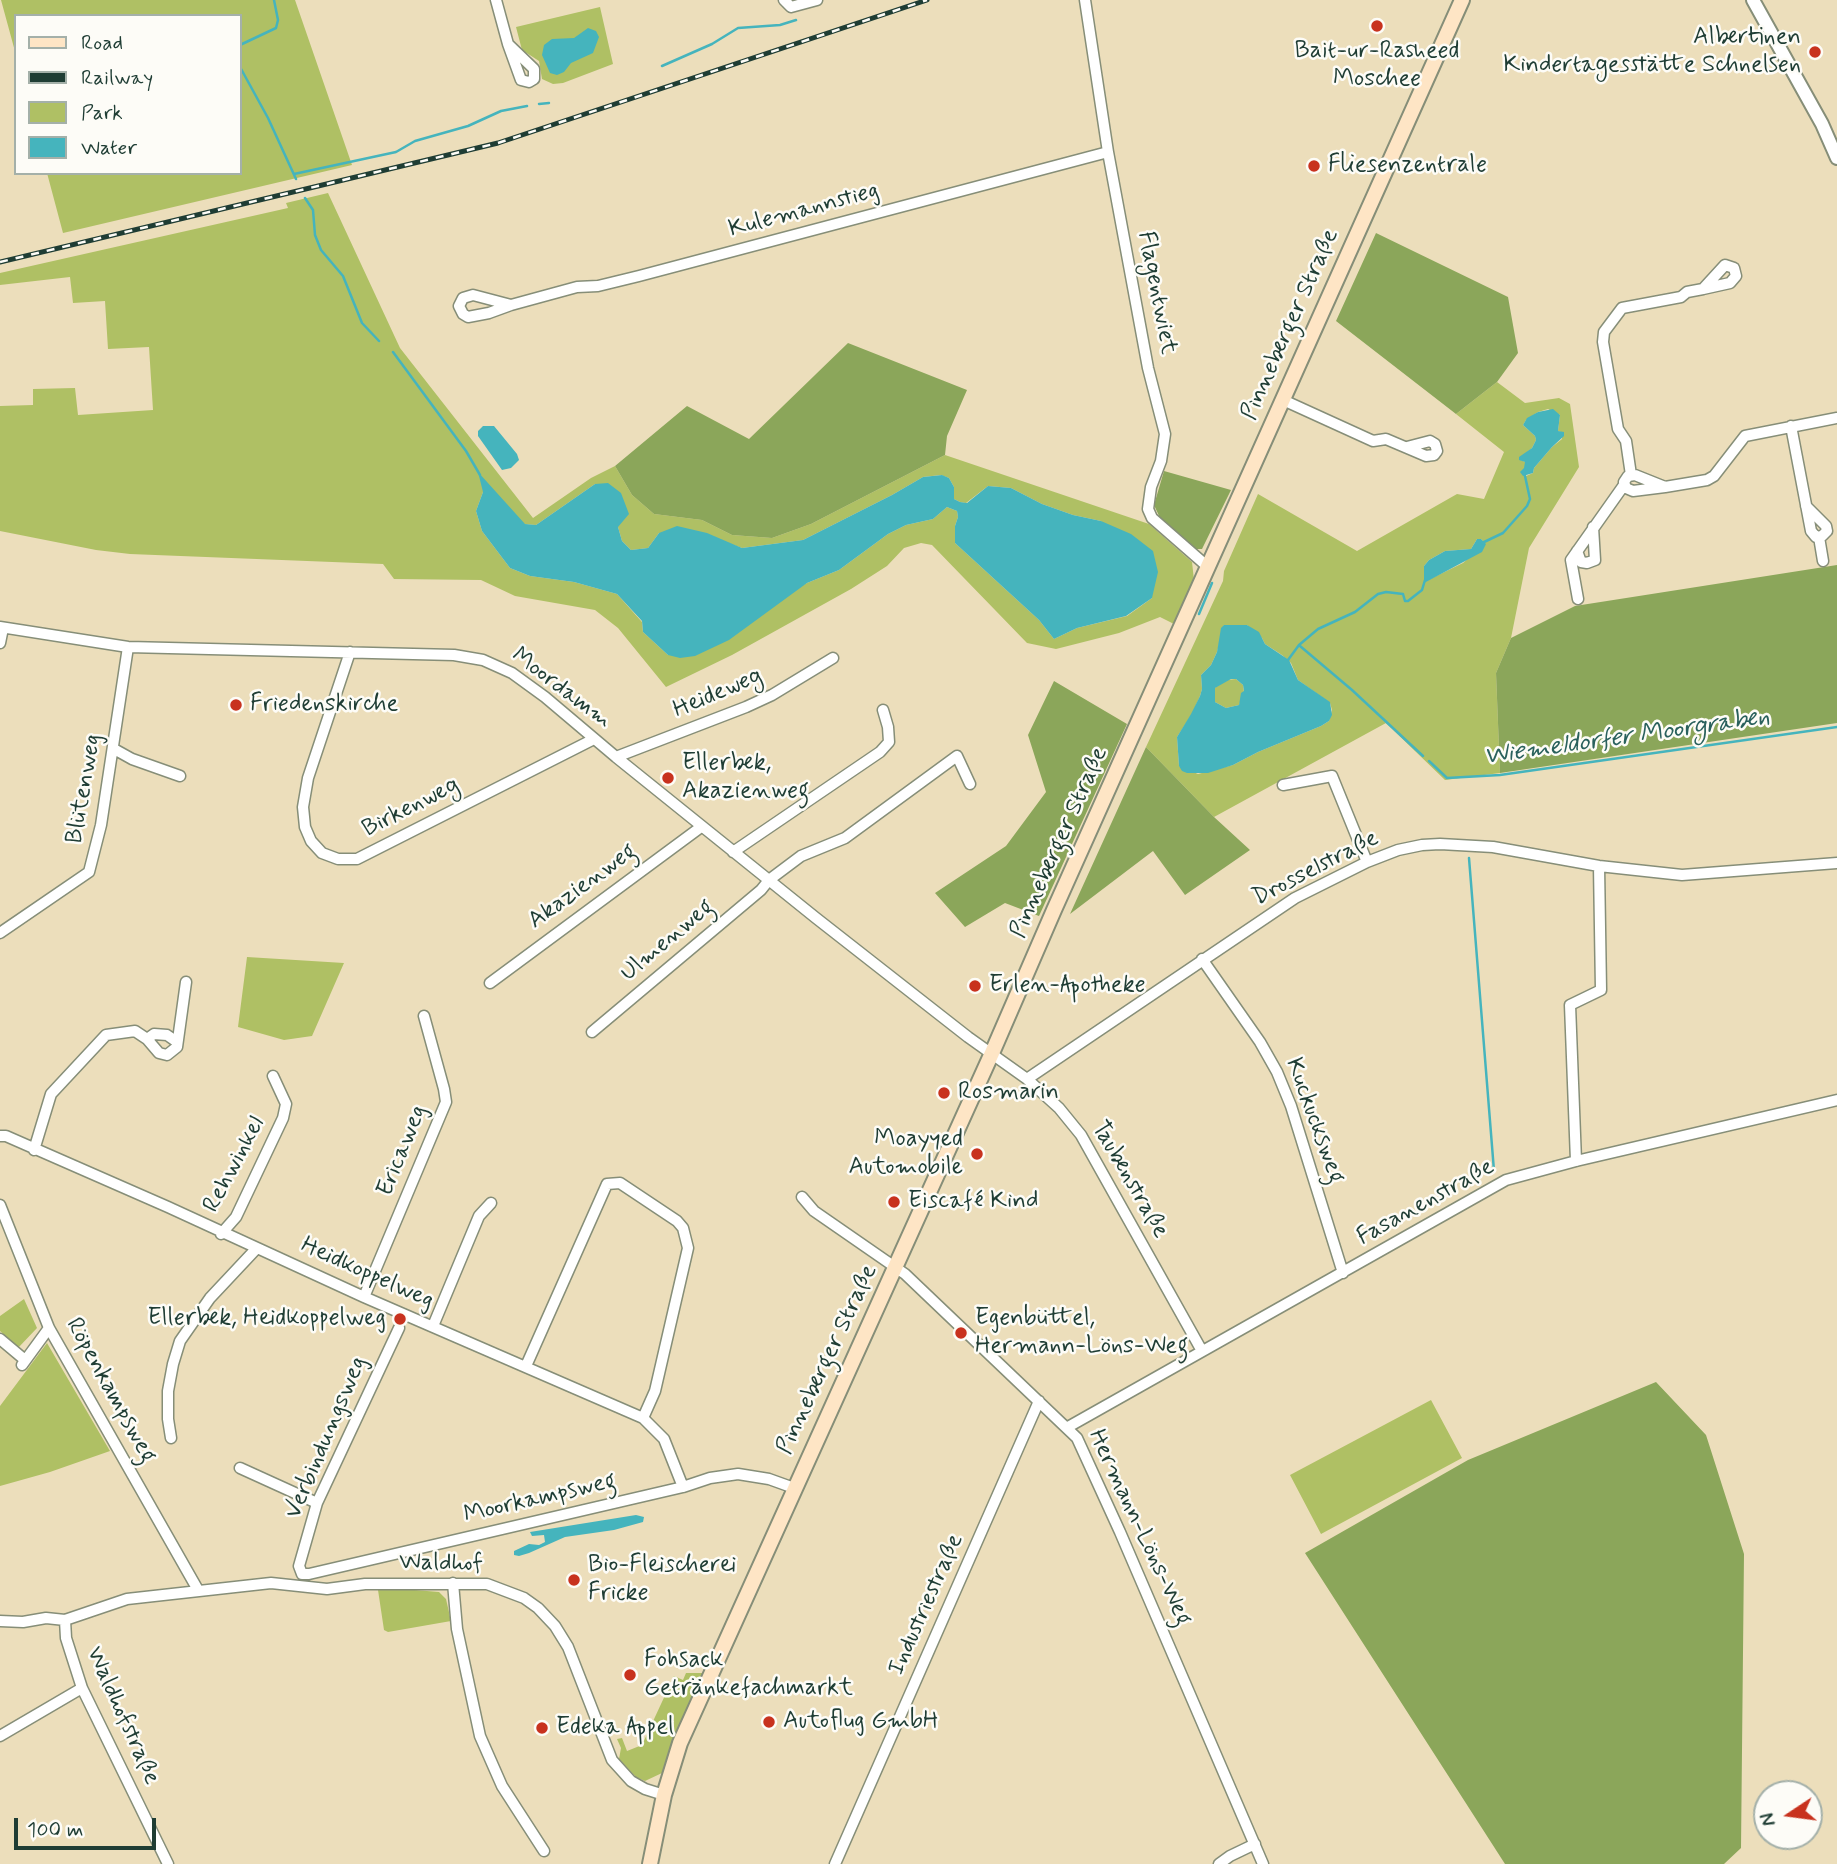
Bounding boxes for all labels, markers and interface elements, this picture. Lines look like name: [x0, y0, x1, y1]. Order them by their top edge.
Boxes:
legend: [14, 14, 242, 175]
marker: Bait-ur-Rasheed Moschee: [1369, 18, 1385, 34]
place label: Albertinen Kindertagesstätte Schnelsen: [1503, 24, 1801, 80]
text: Road: [81, 29, 123, 57]
place label: Bait-ur-Rasheed Moschee: [1294, 38, 1460, 94]
marker: Albertinen Kindertagesstätte Schnelsen: [1807, 44, 1823, 60]
text: Railway: [81, 64, 153, 92]
text: Park: [81, 99, 123, 127]
text: Water: [81, 134, 137, 162]
place label: Fliesenzentrale: [1328, 152, 1487, 180]
marker: Fliesenzentrale: [1306, 158, 1322, 174]
street label: Kulemannstieg: [726, 177, 882, 245]
street label: Pinneberger Straße: [1236, 225, 1346, 425]
street label: Flagentwiet: [1130, 229, 1182, 357]
street label: Moordamm: [505, 642, 617, 736]
street label: Heideweg: [669, 662, 767, 726]
place label: Friedenskirche: [250, 691, 398, 719]
marker: Friedenskirche: [228, 697, 244, 713]
water label: Wiemeldorfer Moorgraben: [1482, 702, 1772, 774]
street label: Blütenweg: [61, 732, 109, 846]
street label: Pinneberger Straße: [1005, 743, 1115, 943]
place label: Ellerbek, Akazienweg: [682, 750, 809, 806]
marker: Ellerbek, Akazienweg: [660, 770, 676, 786]
street label: Birkenweg: [358, 771, 464, 845]
street label: Drosselstraße: [1248, 825, 1384, 913]
street label: Akazienweg: [523, 838, 643, 936]
street label: Ulmenweg: [615, 894, 721, 988]
place label: Erlen-Apotheke: [989, 972, 1146, 1000]
marker: Erlen-Apotheke: [967, 978, 983, 994]
street label: Kuckucksweg: [1278, 1054, 1350, 1188]
place label: Rosmarin: [958, 1079, 1059, 1107]
marker: Rosmarin: [936, 1085, 952, 1101]
street label: Ericaweg: [372, 1101, 434, 1201]
street label: Rehwinkel: [198, 1112, 272, 1218]
street label: Taubenstraße: [1084, 1116, 1174, 1244]
place label: Moayyed Automobile: [848, 1126, 963, 1182]
marker: Moayyed Automobile: [969, 1146, 985, 1162]
street label: Fasanenstraße: [1352, 1153, 1500, 1253]
place label: Eiscafé Kind: [908, 1188, 1038, 1216]
marker: Eiscafé Kind: [886, 1194, 902, 1210]
street label: Heidkoppelweg: [296, 1232, 438, 1316]
street label: Pinneberger Straße: [771, 1260, 885, 1460]
place label: Ellerbek, Heidkoppelweg: [148, 1305, 386, 1333]
place label: Egenbüttel, Hermann-Löns-Weg: [975, 1305, 1188, 1361]
marker: Ellerbek, Heidkoppelweg: [392, 1311, 408, 1327]
street label: Röpenkampsweg: [58, 1313, 162, 1469]
marker: Egenbüttel, Hermann-Löns-Weg: [953, 1325, 969, 1341]
street label: Verbindungsweg: [280, 1353, 374, 1523]
street label: Hermann-Löns-Weg: [1081, 1425, 1197, 1631]
street label: Moorkampsweg: [461, 1467, 619, 1531]
street label: Industriestraße: [883, 1530, 971, 1680]
street label: Waldhof: [399, 1549, 483, 1579]
place label: Bio-Fleischerei Fricke: [588, 1552, 736, 1608]
marker: Bio-Fleischerei Fricke: [566, 1572, 582, 1588]
street label: Waldhofstraße: [79, 1643, 165, 1789]
place label: Fohsack Getränkefachmarkt: [644, 1647, 853, 1703]
marker: Fohsack Getränkefachmarkt: [622, 1667, 638, 1683]
place label: Autoflug GmbH: [783, 1708, 938, 1736]
place label: Edeka Appel: [556, 1714, 674, 1742]
marker: Autoflug GmbH: [761, 1714, 777, 1730]
marker: Edeka Appel: [534, 1720, 550, 1736]
north arrow: [1753, 1780, 1823, 1850]
scale bar: [18, 1804, 159, 1848]
text: N: [1755, 1810, 1783, 1828]
text: 100 m: [27, 1816, 83, 1844]

